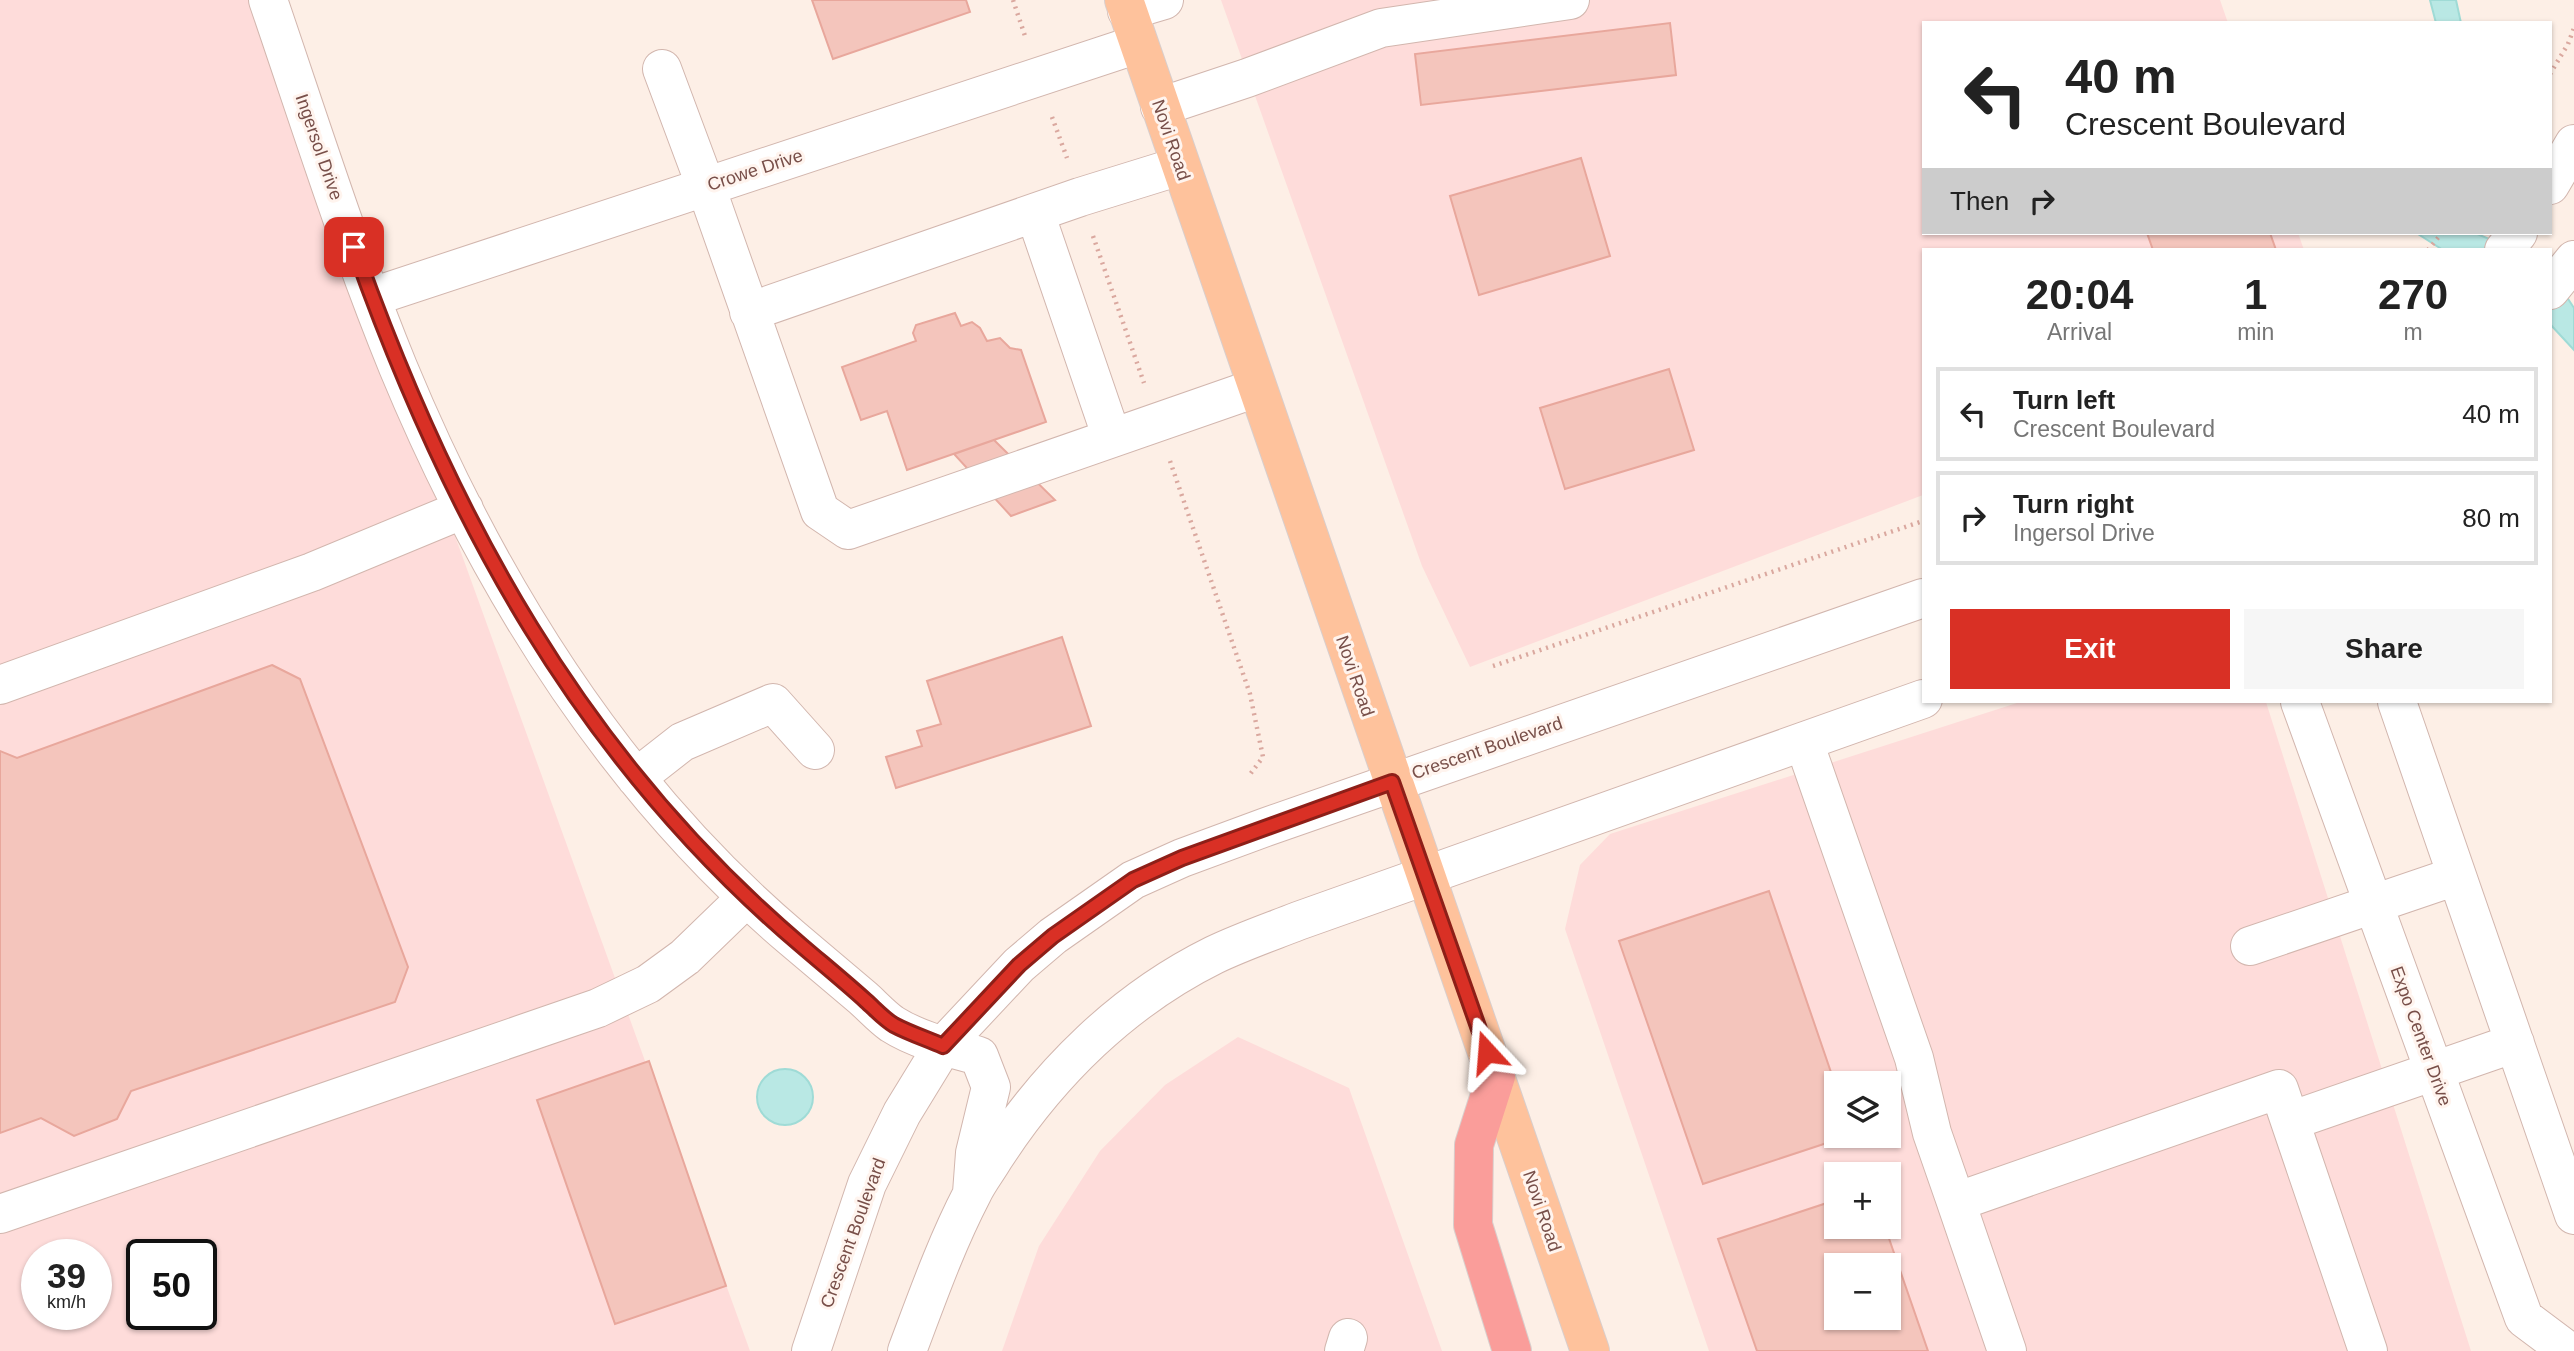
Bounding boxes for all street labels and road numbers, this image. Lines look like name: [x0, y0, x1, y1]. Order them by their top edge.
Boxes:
street label: Ingersol Drive: [291, 91, 347, 203]
street label: Novi Road: [1148, 97, 1194, 183]
street label: Crowe Drive: [705, 145, 805, 195]
street label: Novi Road: [1332, 633, 1378, 719]
street label: Crescent Boulevard: [1409, 713, 1565, 783]
street label: Expo Center Drive: [2386, 963, 2456, 1109]
street label: Crescent Boulevard: [817, 1155, 889, 1311]
street label: Novi Road: [1519, 1168, 1565, 1254]

